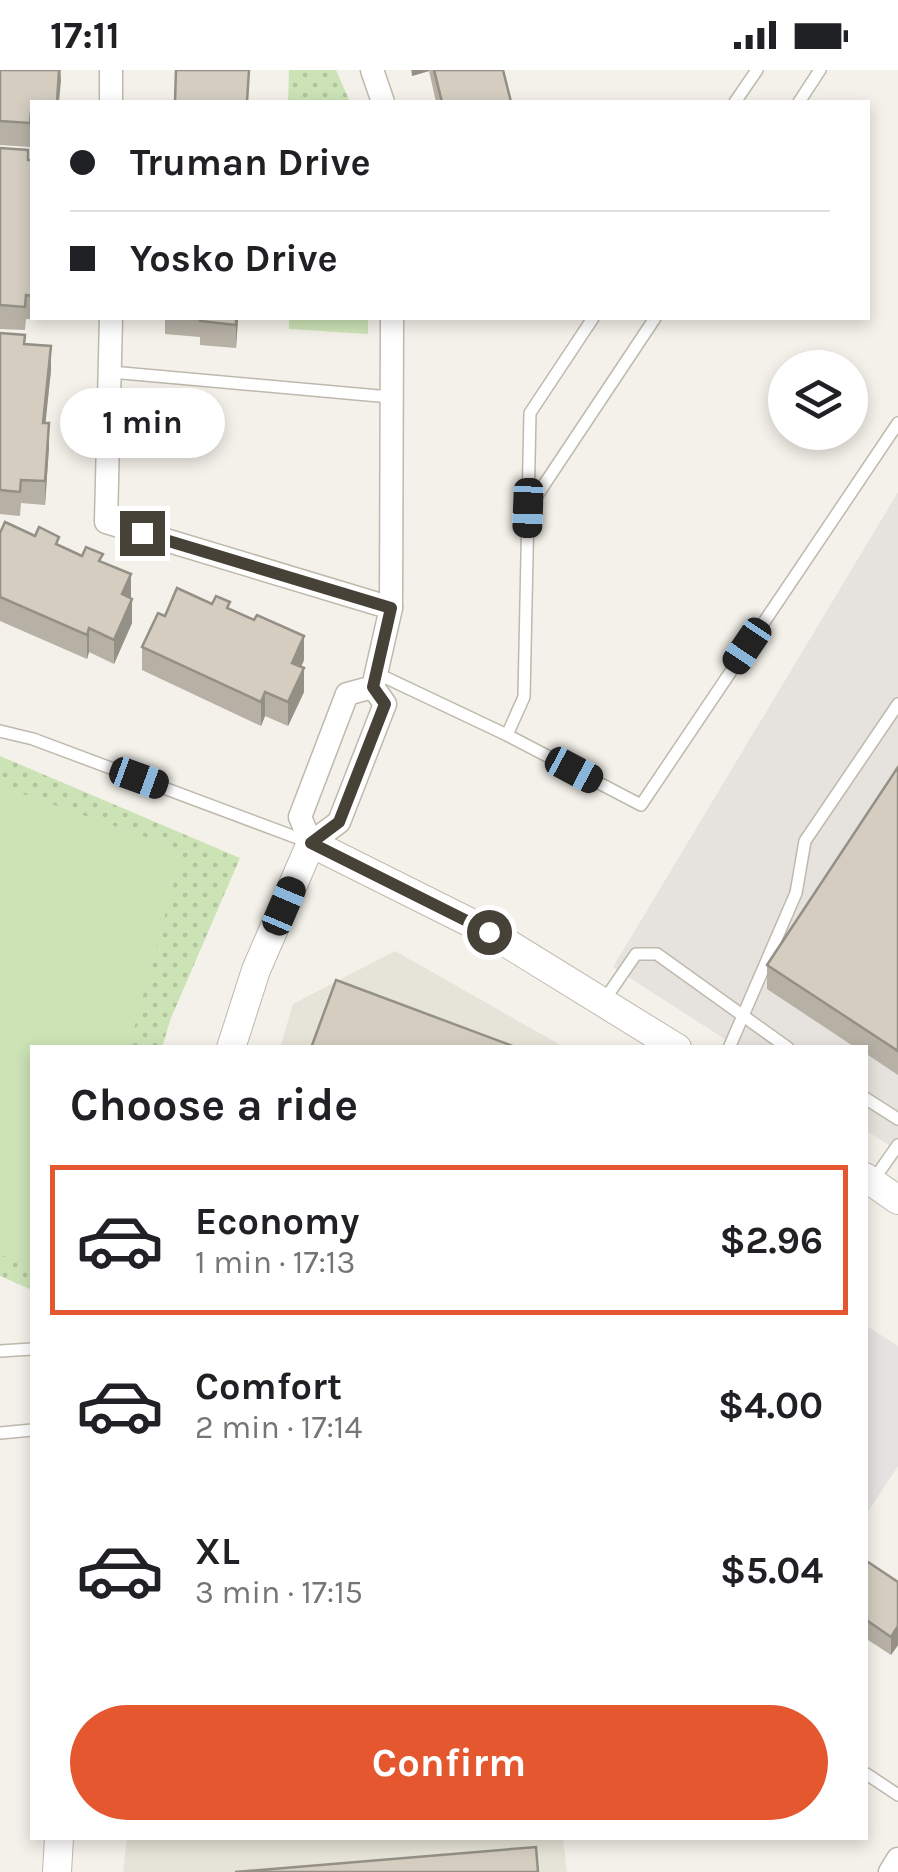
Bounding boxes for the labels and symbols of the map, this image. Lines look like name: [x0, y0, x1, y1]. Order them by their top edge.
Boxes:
callout: 1 min: [59, 388, 224, 458]
car: [512, 477, 544, 539]
route end: [120, 511, 165, 556]
car: [718, 613, 776, 679]
car: [540, 743, 608, 797]
car: [106, 754, 172, 802]
car: [258, 873, 310, 939]
route start: [467, 910, 512, 955]

